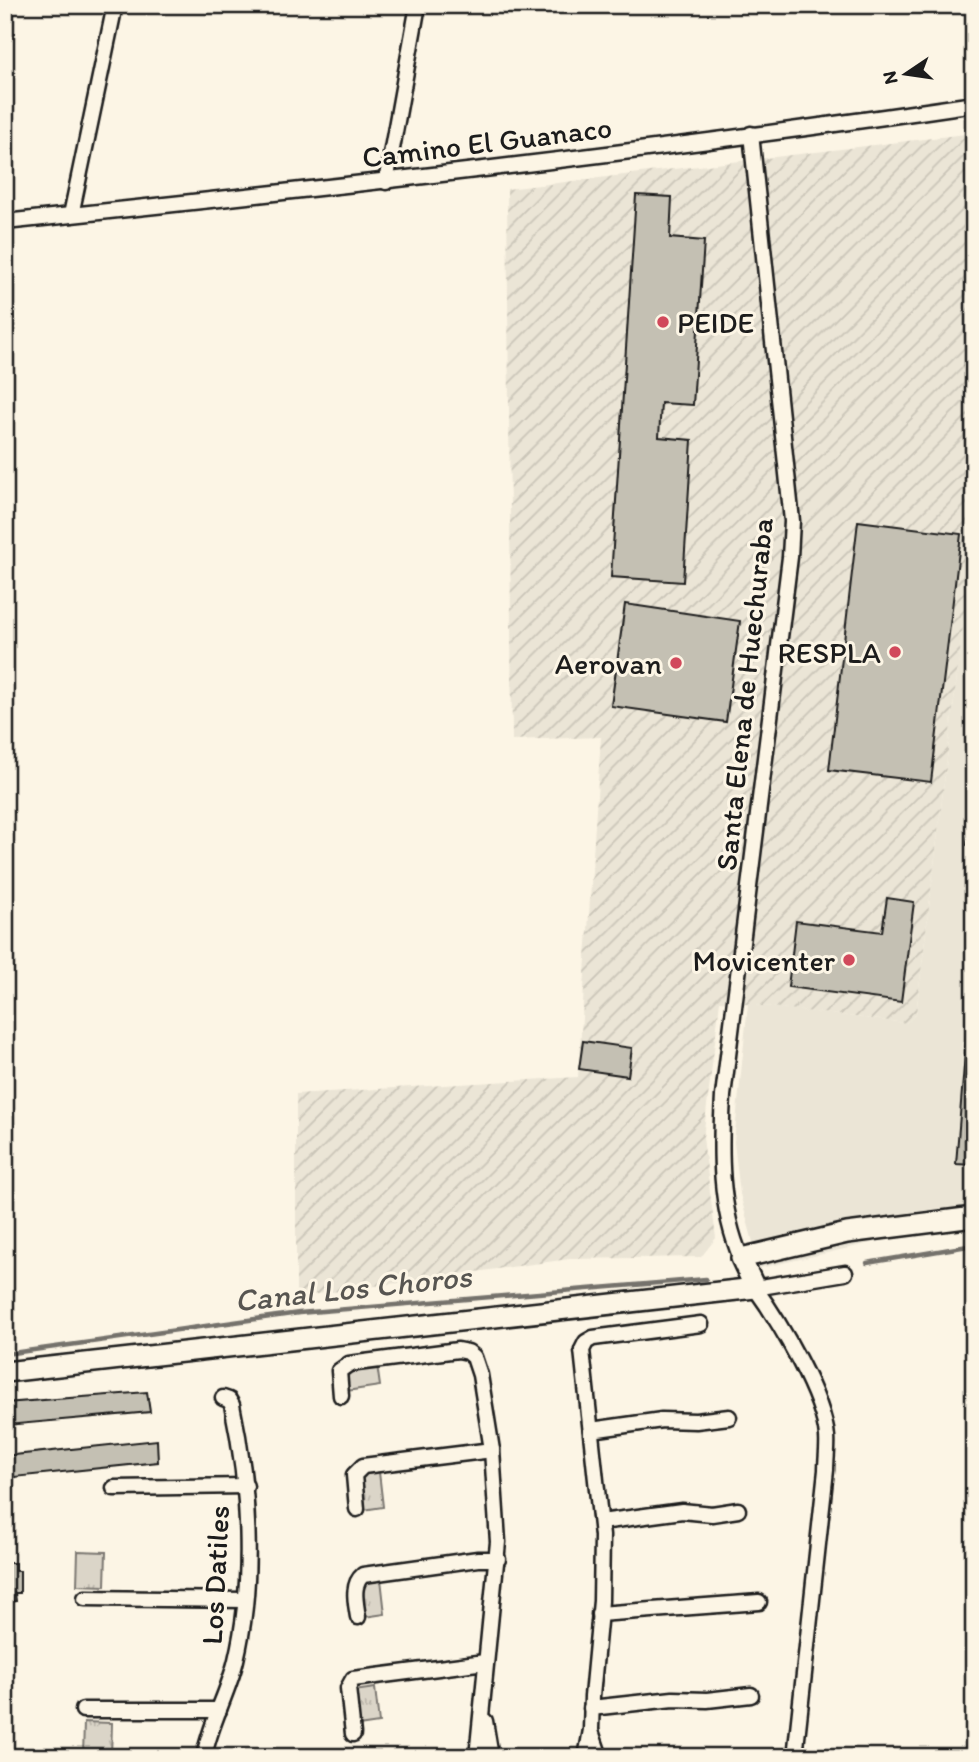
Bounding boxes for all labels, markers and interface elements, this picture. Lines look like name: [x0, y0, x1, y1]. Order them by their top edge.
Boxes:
north arrow: [870, 38, 940, 108]
text: N: [877, 69, 903, 87]
street label: Camino El Guanaco: [360, 108, 614, 176]
place label: PEIDE: [677, 304, 754, 341]
marker: PEIDE: [655, 314, 671, 330]
street label: Santa Elena de Huechuraba: [707, 515, 781, 872]
place label: RESPLA: [778, 634, 881, 671]
marker: RESPLA: [887, 644, 903, 660]
place label: Aerovan: [555, 645, 662, 682]
marker: Aerovan: [668, 655, 684, 671]
place label: Movicenter: [692, 942, 836, 979]
marker: Movicenter: [841, 952, 857, 968]
water label: Canal Los Choros: [233, 1256, 475, 1319]
street label: Los Datiles: [193, 1504, 237, 1646]

